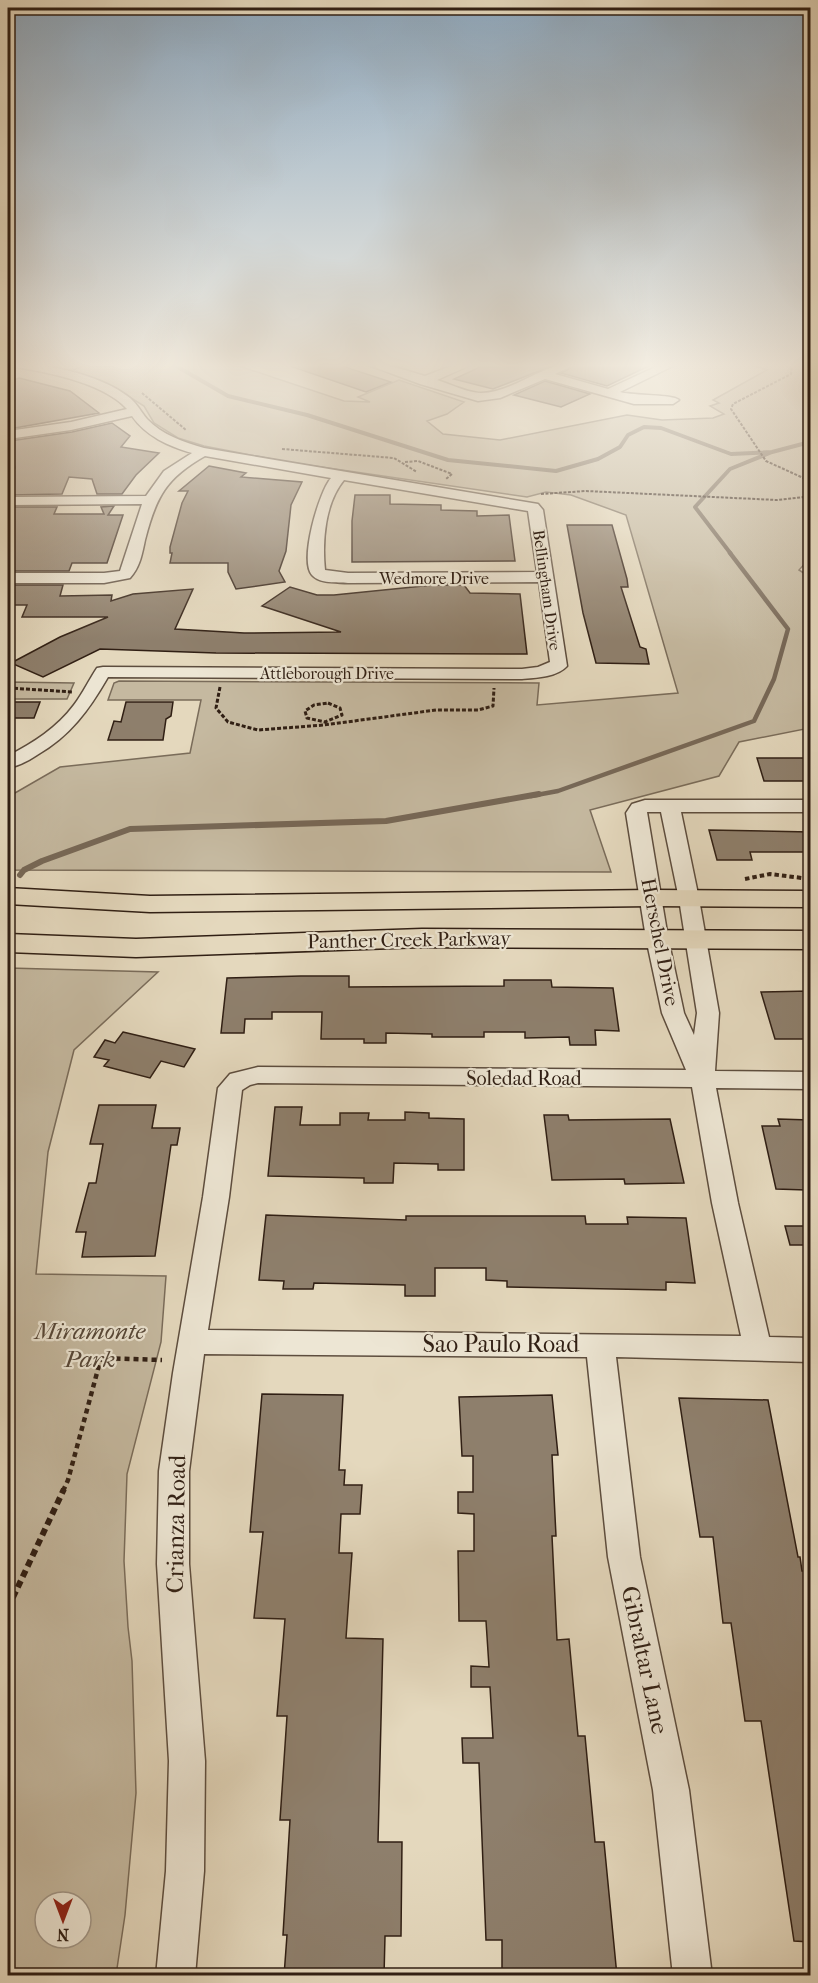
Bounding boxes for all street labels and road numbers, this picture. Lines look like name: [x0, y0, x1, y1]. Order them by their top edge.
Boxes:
street label: Bellingham Drive: [529, 528, 565, 652]
street label: Wedmore Drive: [378, 569, 489, 588]
street label: Attleborough Drive: [259, 664, 394, 683]
street label: Herschel Drive: [636, 876, 684, 1008]
street label: Panther Creek Parkway: [307, 927, 512, 953]
street label: Soledad Road: [466, 1067, 583, 1090]
street label: Sao Paulo Road: [423, 1330, 580, 1358]
street label: Crianza Road: [161, 1453, 191, 1594]
street label: Gibraltar Lane: [616, 1583, 674, 1737]

